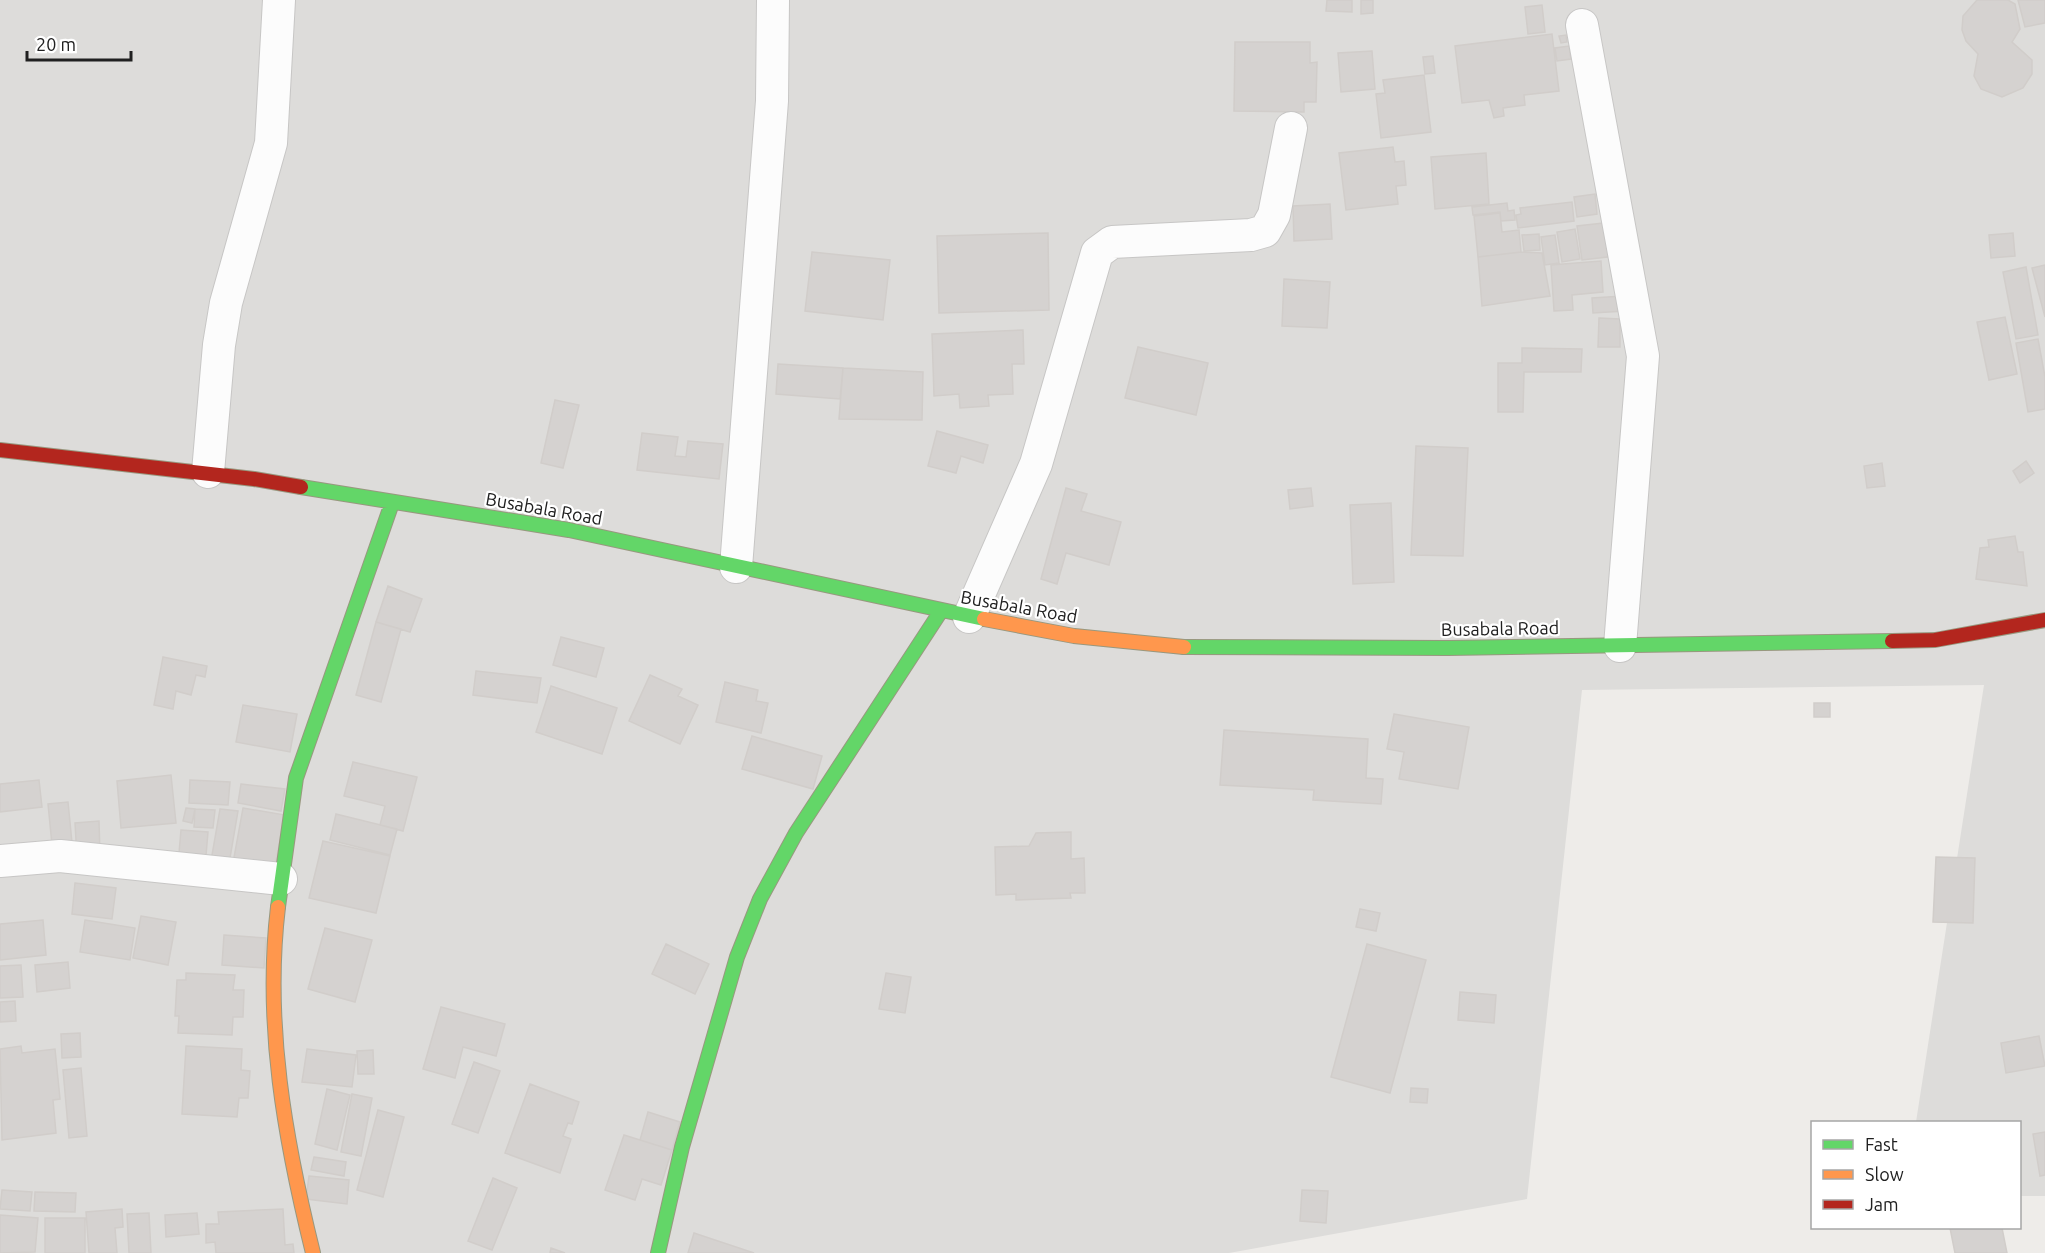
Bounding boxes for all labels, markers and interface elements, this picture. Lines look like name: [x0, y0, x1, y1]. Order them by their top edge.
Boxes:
scale bar: [27, 24, 130, 62]
text: 20 m: [36, 34, 76, 54]
street label: Busabala Road: [484, 488, 604, 528]
street label: Busabala Road: [959, 586, 1079, 626]
street label: Busabala Road: [1441, 617, 1559, 639]
legend: [1811, 1121, 2021, 1229]
text: Fast: [1865, 1134, 1898, 1154]
text: Slow: [1865, 1164, 1904, 1184]
text: Jam: [1865, 1194, 1899, 1214]

